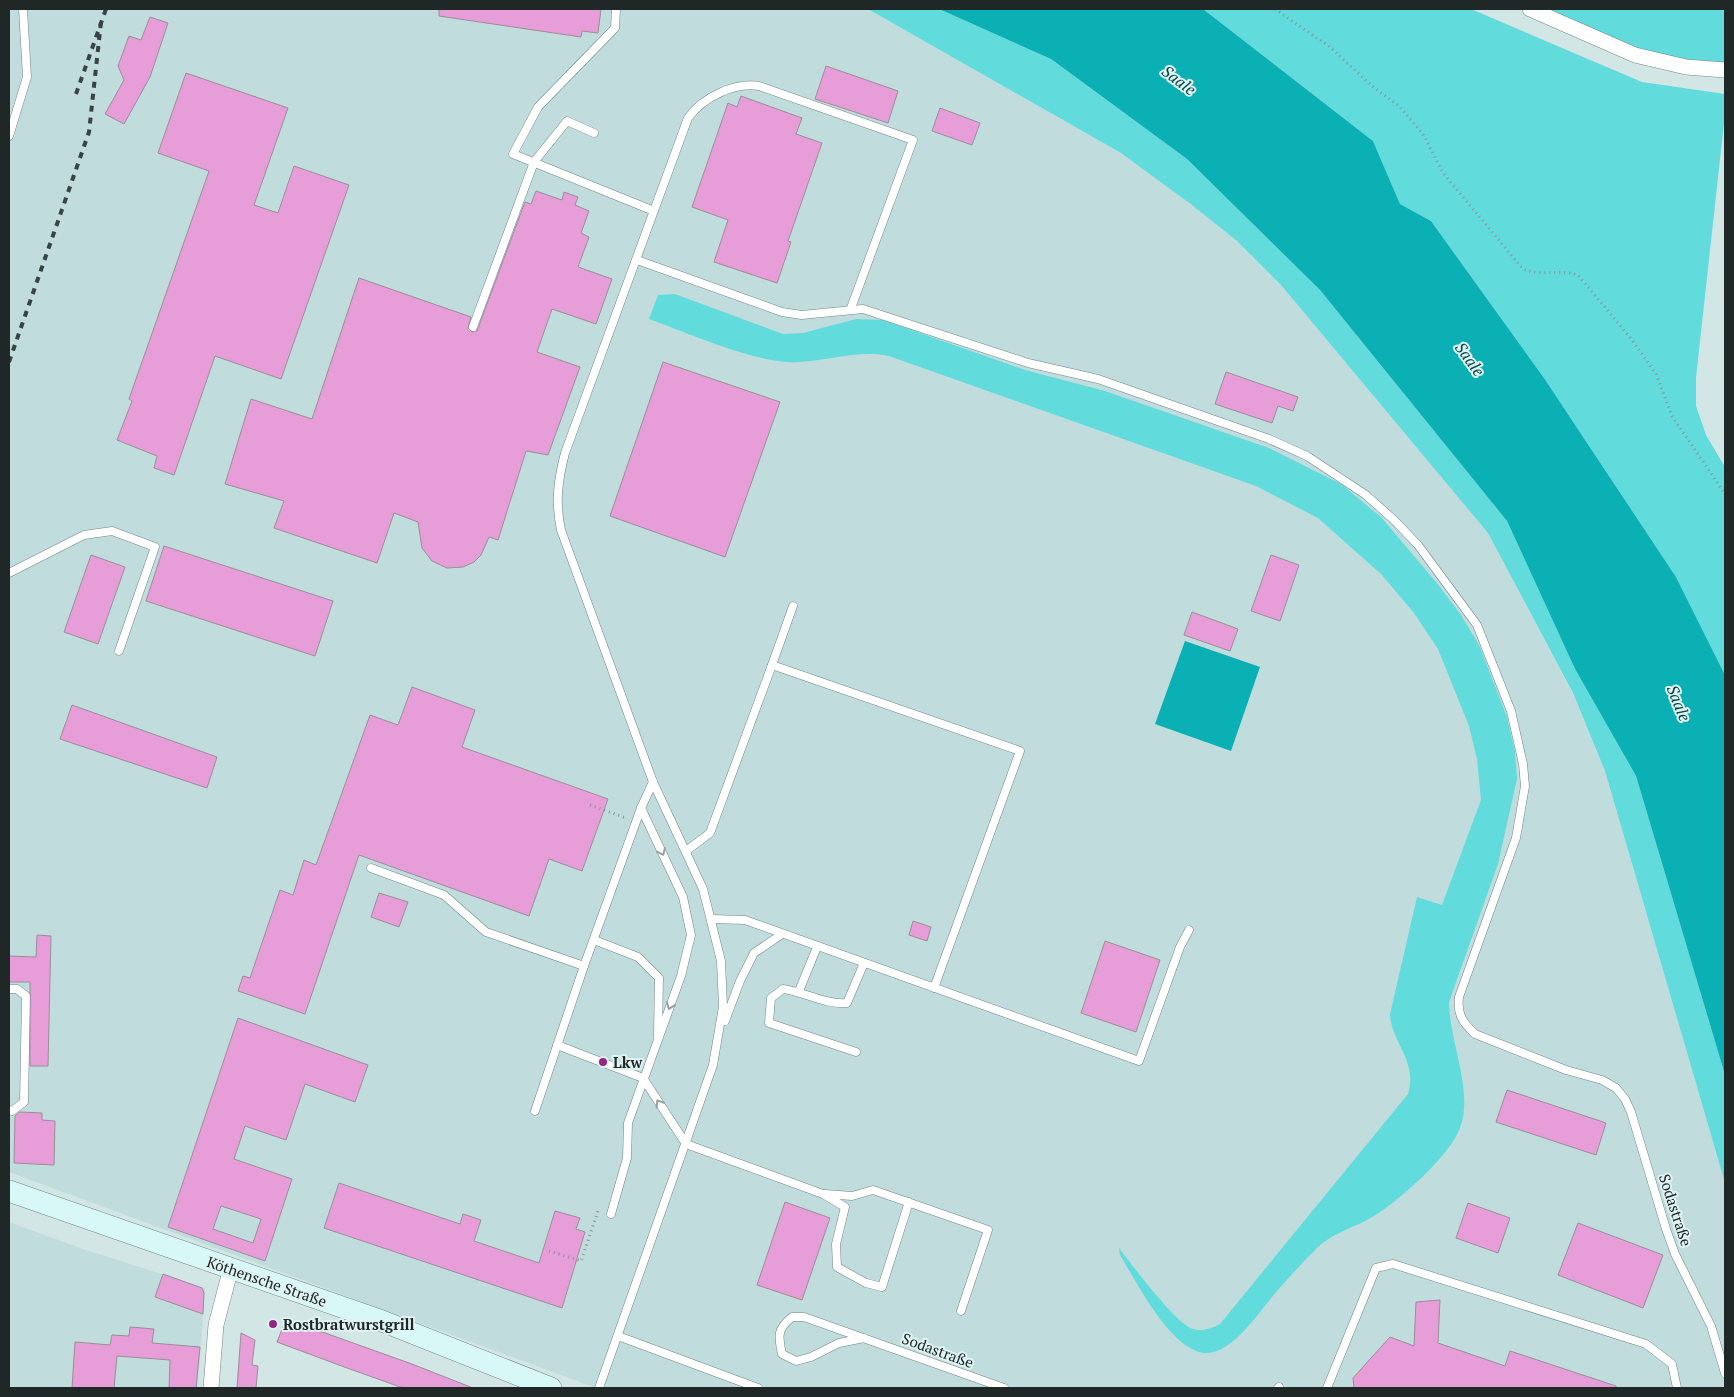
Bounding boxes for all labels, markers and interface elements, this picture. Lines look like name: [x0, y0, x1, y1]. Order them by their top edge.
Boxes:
water label: Saale: [1158, 60, 1200, 100]
water label: Saale: [1450, 337, 1490, 381]
water label: Saale: [1662, 682, 1696, 724]
one-way arrow: [655, 847, 666, 856]
one-way arrow: [666, 1001, 676, 1010]
place label: Lkw: [613, 1052, 642, 1072]
marker: Lkw: [597, 1056, 609, 1068]
one-way arrow: [656, 1099, 665, 1108]
street label: Sodastraße: [1655, 1171, 1697, 1249]
street label: Köthensche Straße: [204, 1251, 330, 1311]
place label: Rostbratwurstgrill: [283, 1314, 415, 1334]
marker: Rostbratwurstgrill: [267, 1318, 279, 1330]
street label: Sodastraße: [899, 1328, 977, 1372]

